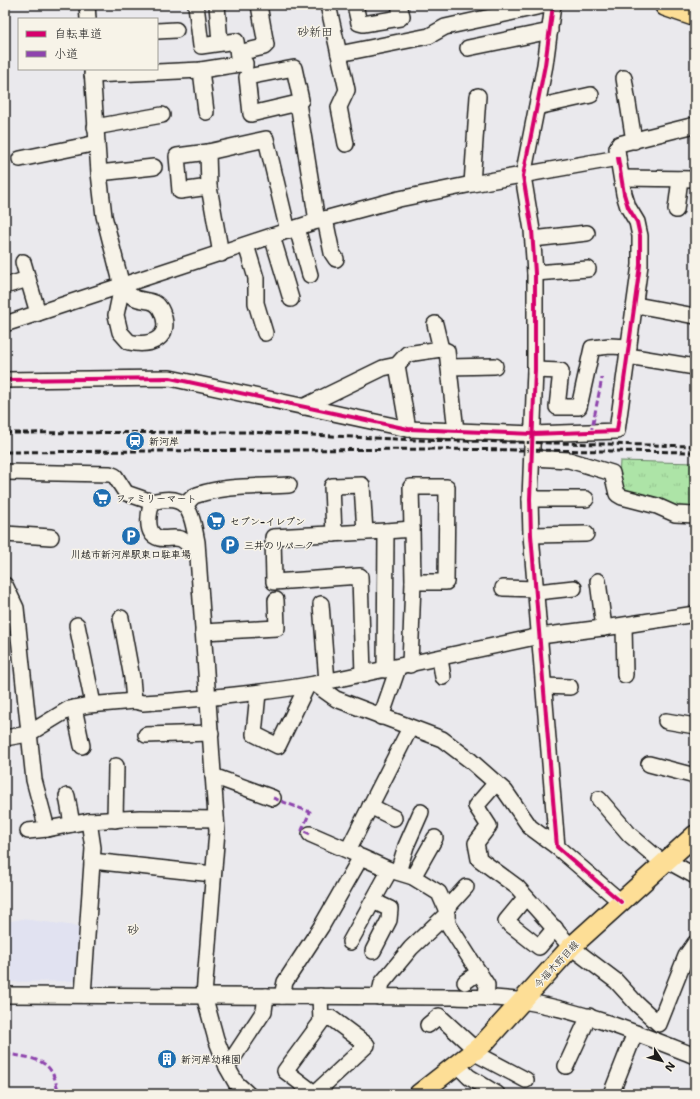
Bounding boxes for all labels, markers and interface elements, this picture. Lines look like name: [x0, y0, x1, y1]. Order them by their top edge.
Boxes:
legend: [18, 18, 158, 70]
district label: 砂新田: [297, 24, 333, 40]
text: 自転車道: [54, 26, 102, 42]
text: 小道: [54, 46, 78, 62]
station icon: 新河岸: [124, 430, 146, 452]
place label: 新河岸: [149, 435, 179, 448]
supermarket icon: ファミリーマート: [91, 487, 113, 509]
place label: ファミリーマート: [116, 492, 196, 505]
supermarket icon: セブン-イレブン: [205, 510, 227, 532]
place label: セブン-イレブン: [230, 515, 305, 528]
parking icon: 川越市新河岸駅東口駐車場: [120, 525, 142, 547]
parking icon: 三井のリパーク: [219, 534, 241, 556]
place label: 三井のリパーク: [244, 539, 314, 552]
place label: 川越市新河岸駅東口駐車場: [71, 548, 191, 561]
district label: 砂: [127, 922, 139, 938]
street label: 今福木野目線: [531, 938, 582, 991]
north arrow: [642, 1041, 682, 1081]
building icon: 新河岸幼稚園: [156, 1048, 178, 1070]
place label: 新河岸幼稚園: [181, 1053, 241, 1066]
text: N: [661, 1059, 678, 1075]

